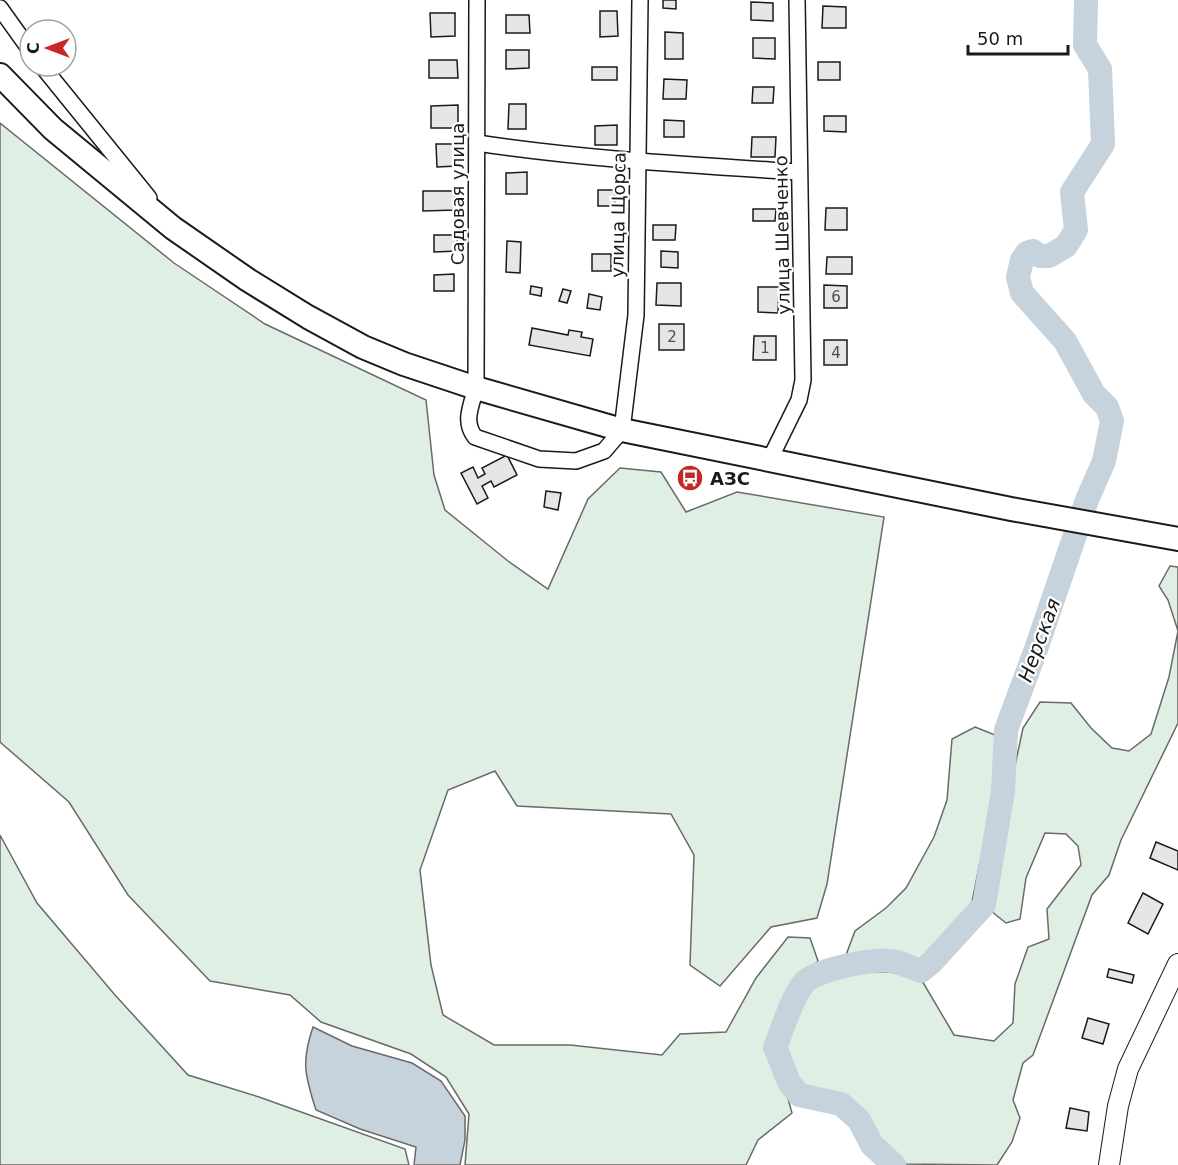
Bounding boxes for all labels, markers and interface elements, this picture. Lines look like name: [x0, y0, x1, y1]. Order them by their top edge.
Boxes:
north arrow: [18, 18, 78, 78]
scale bar: [968, 18, 1068, 56]
text: 50 m: [977, 28, 1023, 49]
text: С: [24, 42, 43, 54]
street label: Садовая улица: [447, 123, 468, 265]
street label: улица Щорса: [606, 152, 630, 278]
street label: улица Шевченко: [770, 155, 794, 315]
house number: 6: [831, 288, 841, 306]
house number: 2: [667, 328, 677, 346]
house number: 1: [760, 339, 770, 357]
house number: 4: [831, 344, 841, 362]
bus stop icon: АЗС: [675, 463, 705, 493]
place label: АЗС: [710, 468, 750, 489]
water label: Нерская: [1013, 595, 1065, 685]

